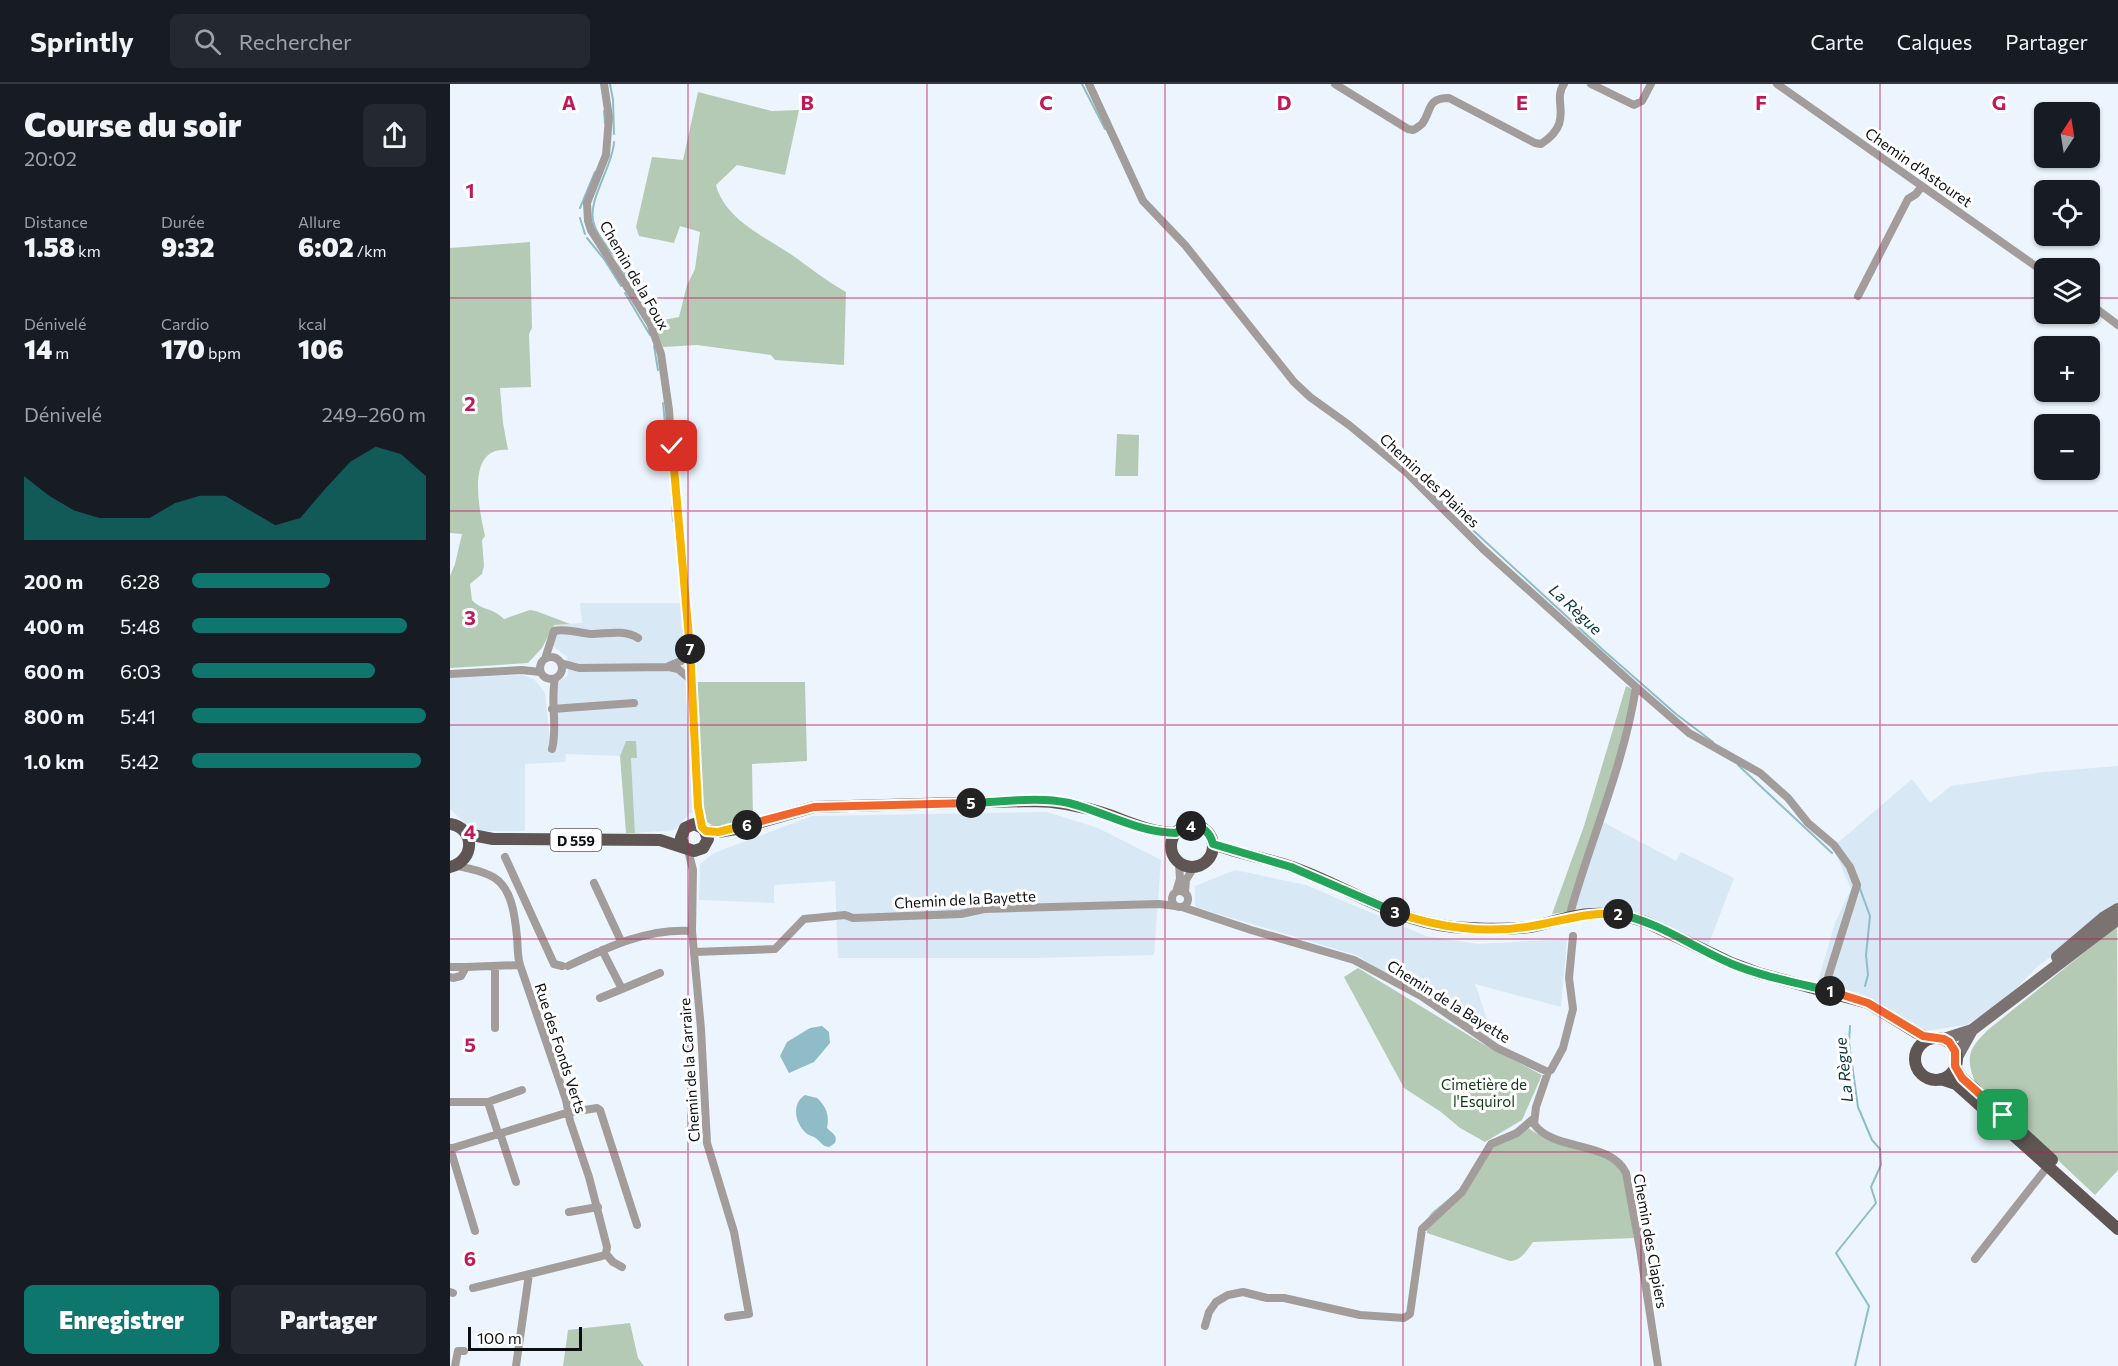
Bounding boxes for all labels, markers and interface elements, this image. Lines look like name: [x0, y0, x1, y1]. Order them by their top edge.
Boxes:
search box: [170, 14, 590, 68]
text: Sprintly: [30, 24, 134, 58]
icon: search: [191, 25, 224, 58]
text: Rechercher: [239, 28, 352, 55]
text: Carte: [1811, 29, 1864, 54]
text: Calques: [1897, 29, 1972, 54]
text: Partager: [2005, 29, 2088, 54]
text: A: [562, 90, 576, 114]
text: B: [800, 90, 814, 114]
text: C: [1039, 90, 1053, 114]
text: D: [1277, 90, 1291, 114]
text: E: [1516, 90, 1528, 114]
text: F: [1755, 90, 1767, 114]
text: G: [1992, 90, 2006, 114]
north arrow: [2034, 102, 2100, 168]
map controls: [2034, 102, 2100, 480]
text: Course du soir: [24, 103, 242, 144]
button: share: [363, 104, 426, 167]
street label: Chemin d'Astouret: [1862, 123, 1976, 211]
text: 20:02: [24, 146, 77, 170]
text: 1: [465, 178, 475, 202]
button: locate: [2034, 180, 2100, 246]
text: Distance: [24, 212, 88, 231]
text: Durée: [161, 212, 205, 231]
text: Allure: [298, 212, 341, 231]
street label: Chemin de la Foux: [597, 217, 673, 333]
text: 1.58: [24, 231, 75, 262]
text: 9:32: [161, 231, 215, 262]
text: 6:02: [298, 231, 354, 262]
text: km: [75, 241, 101, 260]
text: /km: [354, 241, 387, 260]
button: layers: [2034, 258, 2100, 324]
text: Dénivelé: [24, 314, 86, 333]
text: Cardio: [161, 314, 209, 333]
text: kcal: [298, 314, 327, 333]
text: 14: [24, 333, 52, 364]
text: 170: [161, 333, 205, 364]
text: 106: [298, 333, 344, 364]
button: +: [2034, 336, 2100, 402]
text: m: [52, 343, 69, 362]
text: bpm: [205, 343, 241, 362]
text: 2: [464, 391, 476, 415]
text: Dénivelé: [24, 402, 102, 426]
text: 249–260 m: [322, 402, 426, 426]
button: −: [2034, 414, 2100, 480]
pin: [646, 420, 697, 471]
icon: check: [655, 429, 688, 462]
street label: Chemin des Plaines: [1376, 429, 1484, 531]
text: 200 m: [24, 569, 83, 593]
text: 6:28: [120, 569, 160, 593]
water label: La Règue: [1546, 580, 1607, 639]
text: 3: [464, 605, 476, 629]
text: 400 m: [24, 614, 84, 638]
text: 5:48: [120, 614, 160, 638]
pin: 7: [675, 634, 705, 664]
text: 7: [686, 639, 694, 658]
text: 600 m: [24, 659, 84, 683]
text: 6:03: [120, 659, 161, 683]
text: 800 m: [24, 704, 84, 728]
text: 5:41: [120, 704, 156, 728]
text: 1.0 km: [24, 749, 84, 773]
text: 5:42: [120, 749, 159, 773]
pin: 5: [956, 788, 986, 818]
text: 5: [966, 793, 976, 812]
pin: 6: [732, 810, 762, 840]
pin: 4: [1176, 811, 1206, 841]
text: 6: [742, 815, 752, 834]
text: 4: [1186, 816, 1196, 835]
text: 4: [464, 819, 476, 843]
road number: D 559: [550, 829, 602, 851]
street label: Chemin de la Bayette: [894, 886, 1036, 912]
pin: 3: [1380, 897, 1410, 927]
pin: 2: [1603, 899, 1633, 929]
text: 3: [1390, 902, 1400, 921]
text: 2: [1613, 904, 1623, 923]
street label: Chemin de la Bayette: [1384, 956, 1514, 1046]
pin: 1: [1815, 976, 1845, 1006]
street label: Rue des Fonds Verts: [531, 981, 591, 1115]
text: 1: [1826, 981, 1834, 1000]
street label: Chemin de la Carraire: [675, 997, 703, 1143]
text: 5: [464, 1032, 476, 1056]
water label: La Règue: [1830, 1036, 1856, 1103]
park label: Cimetière de l'Esquirol: [1441, 1075, 1527, 1110]
pin: [1977, 1089, 2028, 1140]
icon: arrive: [1986, 1098, 2019, 1131]
street label: Chemin des Clapiers: [1630, 1172, 1672, 1310]
text: 6: [464, 1246, 476, 1270]
button: Enregistrer: [24, 1285, 219, 1354]
button: Partager: [231, 1285, 426, 1354]
scale bar: [468, 1324, 582, 1352]
text: 100 m: [477, 1328, 522, 1347]

